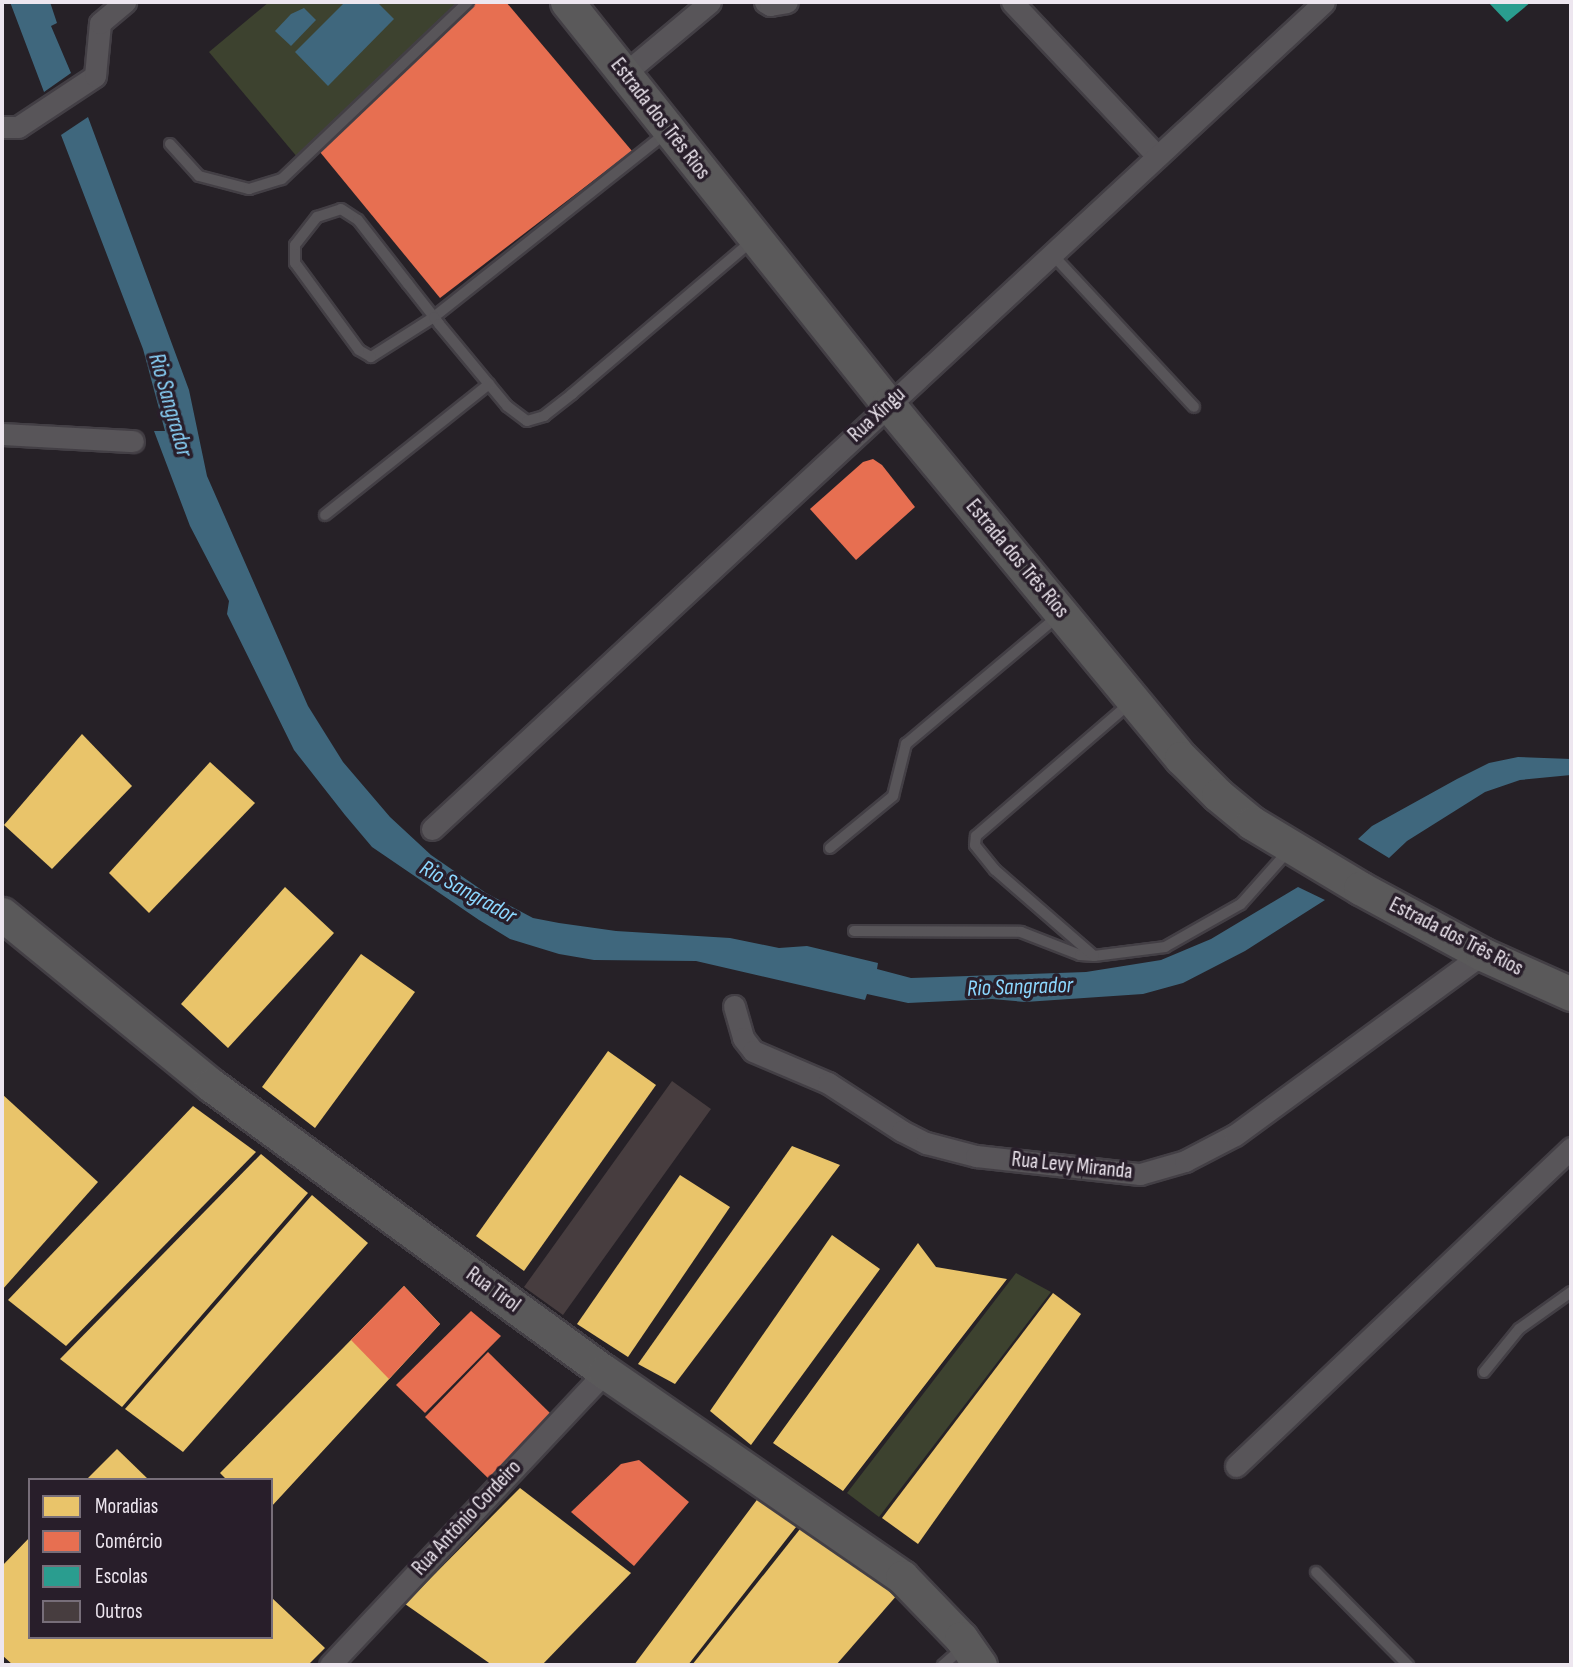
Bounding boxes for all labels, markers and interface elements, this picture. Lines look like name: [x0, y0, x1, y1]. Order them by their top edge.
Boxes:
street label: Estrada dos Três Rios: [605, 53, 715, 185]
water label: Rio Sangrador: [142, 350, 198, 460]
street label: Rua Xingu: [843, 382, 911, 448]
street label: Estrada dos Três Rios: [960, 495, 1074, 623]
water label: Rio Sangrador: [415, 854, 521, 930]
street label: Estrada dos Três Rios: [1385, 892, 1527, 982]
water label: Rio Sangrador: [966, 971, 1074, 1003]
street label: Rua Levy Miranda: [1010, 1147, 1134, 1185]
street label: Rua Tirol: [461, 1262, 525, 1318]
street label: Rua Antônio Cordeiro: [407, 1455, 527, 1581]
legend: [28, 1478, 273, 1639]
text: Moradias: [95, 1494, 158, 1519]
text: Comércio: [95, 1529, 162, 1554]
text: Escolas: [95, 1564, 148, 1589]
text: Outros: [95, 1599, 142, 1624]

